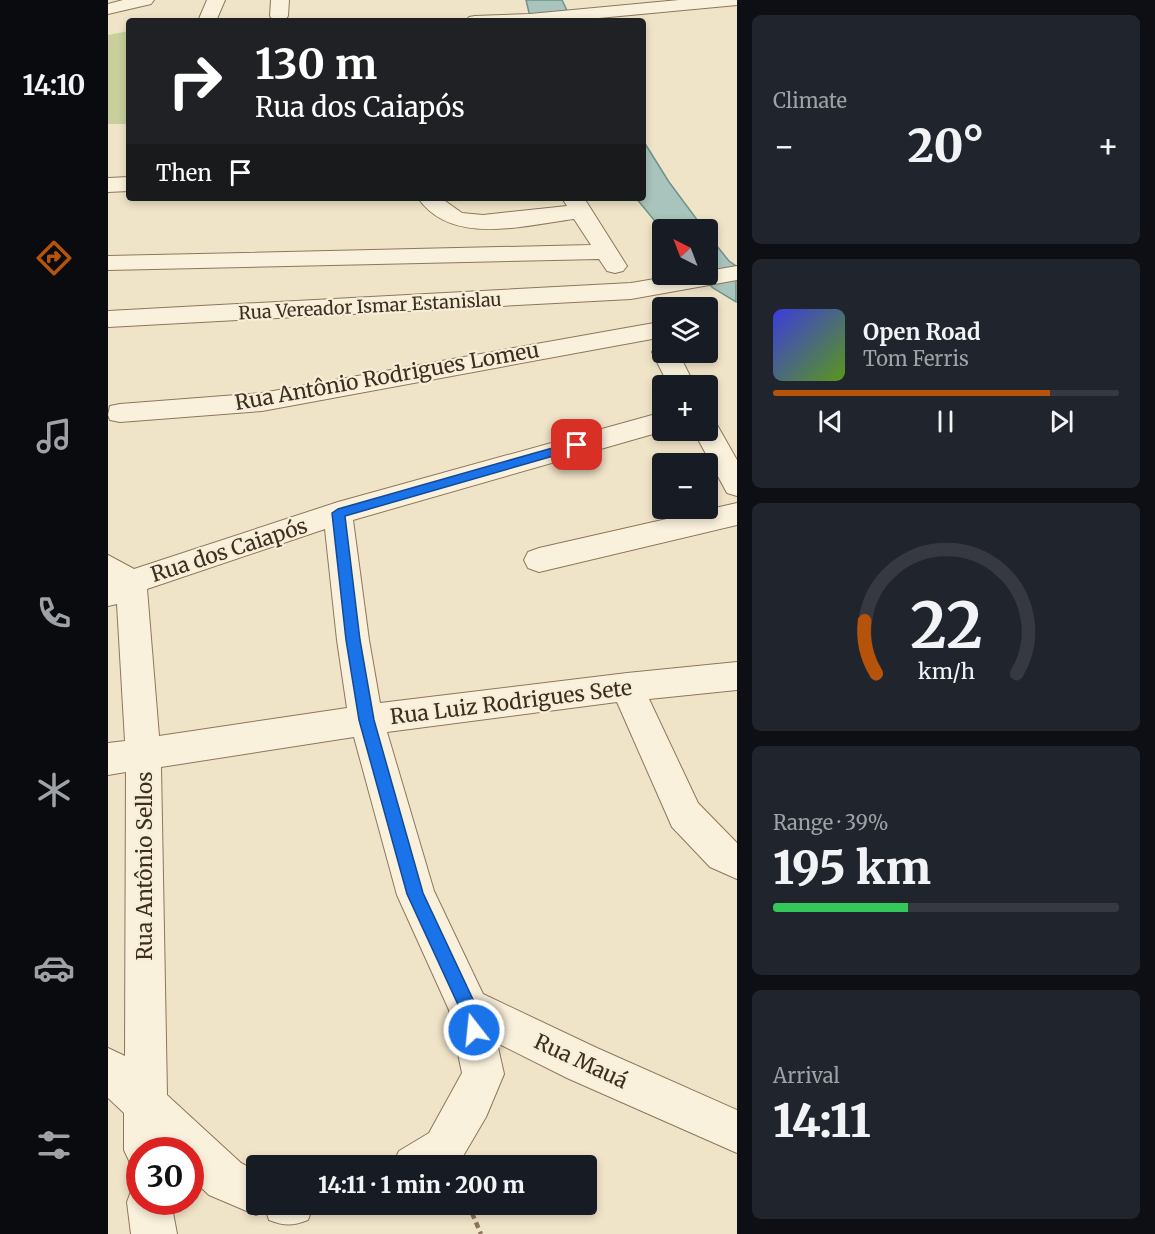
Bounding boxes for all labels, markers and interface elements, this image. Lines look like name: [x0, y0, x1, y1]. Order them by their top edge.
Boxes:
text: 130 m: [255, 38, 377, 90]
icon: right: [156, 42, 234, 120]
text: 14:10: [23, 68, 85, 102]
text: Climate: [773, 88, 847, 113]
text: Rua dos Caiapós: [255, 90, 465, 124]
text: 20°: [908, 118, 984, 174]
text: −: [773, 126, 795, 167]
text: +: [1097, 126, 1119, 167]
icon: arrive: [224, 156, 257, 189]
text: Then: [156, 159, 212, 187]
north arrow: [652, 219, 718, 285]
map controls: [652, 219, 718, 519]
icon: directions: [33, 237, 75, 279]
street label: Rua Vereador Ismar Estanislau: [238, 288, 502, 324]
button: layers: [652, 297, 718, 363]
text: Open Road: [863, 318, 981, 346]
street label: Rua Antônio Rodrigues Lomeu: [233, 336, 541, 416]
text: Tom Ferris: [863, 346, 969, 371]
button: +: [652, 375, 718, 441]
icon: previous: [814, 405, 847, 438]
icon: pause: [929, 405, 962, 438]
icon: next: [1045, 405, 1078, 438]
icon: music: [33, 415, 75, 457]
pin: [551, 419, 602, 470]
icon: arrive: [560, 428, 593, 461]
button: −: [652, 453, 718, 519]
street label: Rua dos Caiapós: [147, 512, 311, 588]
text: 22: [910, 587, 982, 665]
icon: phone: [33, 592, 75, 634]
text: km/h: [918, 658, 974, 685]
street label: Rua Luiz Rodrigues Sete: [389, 674, 634, 730]
icon: climate: [33, 769, 75, 811]
street label: Rua Antônio Sellos: [131, 771, 158, 961]
text: Range · 39%: [773, 810, 888, 835]
text: 195 km: [773, 840, 931, 896]
icon: car: [33, 947, 75, 989]
position arrow: [442, 998, 506, 1062]
street label: Rua Mauá: [530, 1028, 632, 1094]
text: Arrival: [773, 1063, 840, 1088]
text: 14:11: [773, 1093, 871, 1149]
icon: filters: [33, 1124, 75, 1166]
speed limit sign: 30: [126, 1137, 204, 1215]
text: 14:11 · 1 min · 200 m: [318, 1171, 525, 1199]

